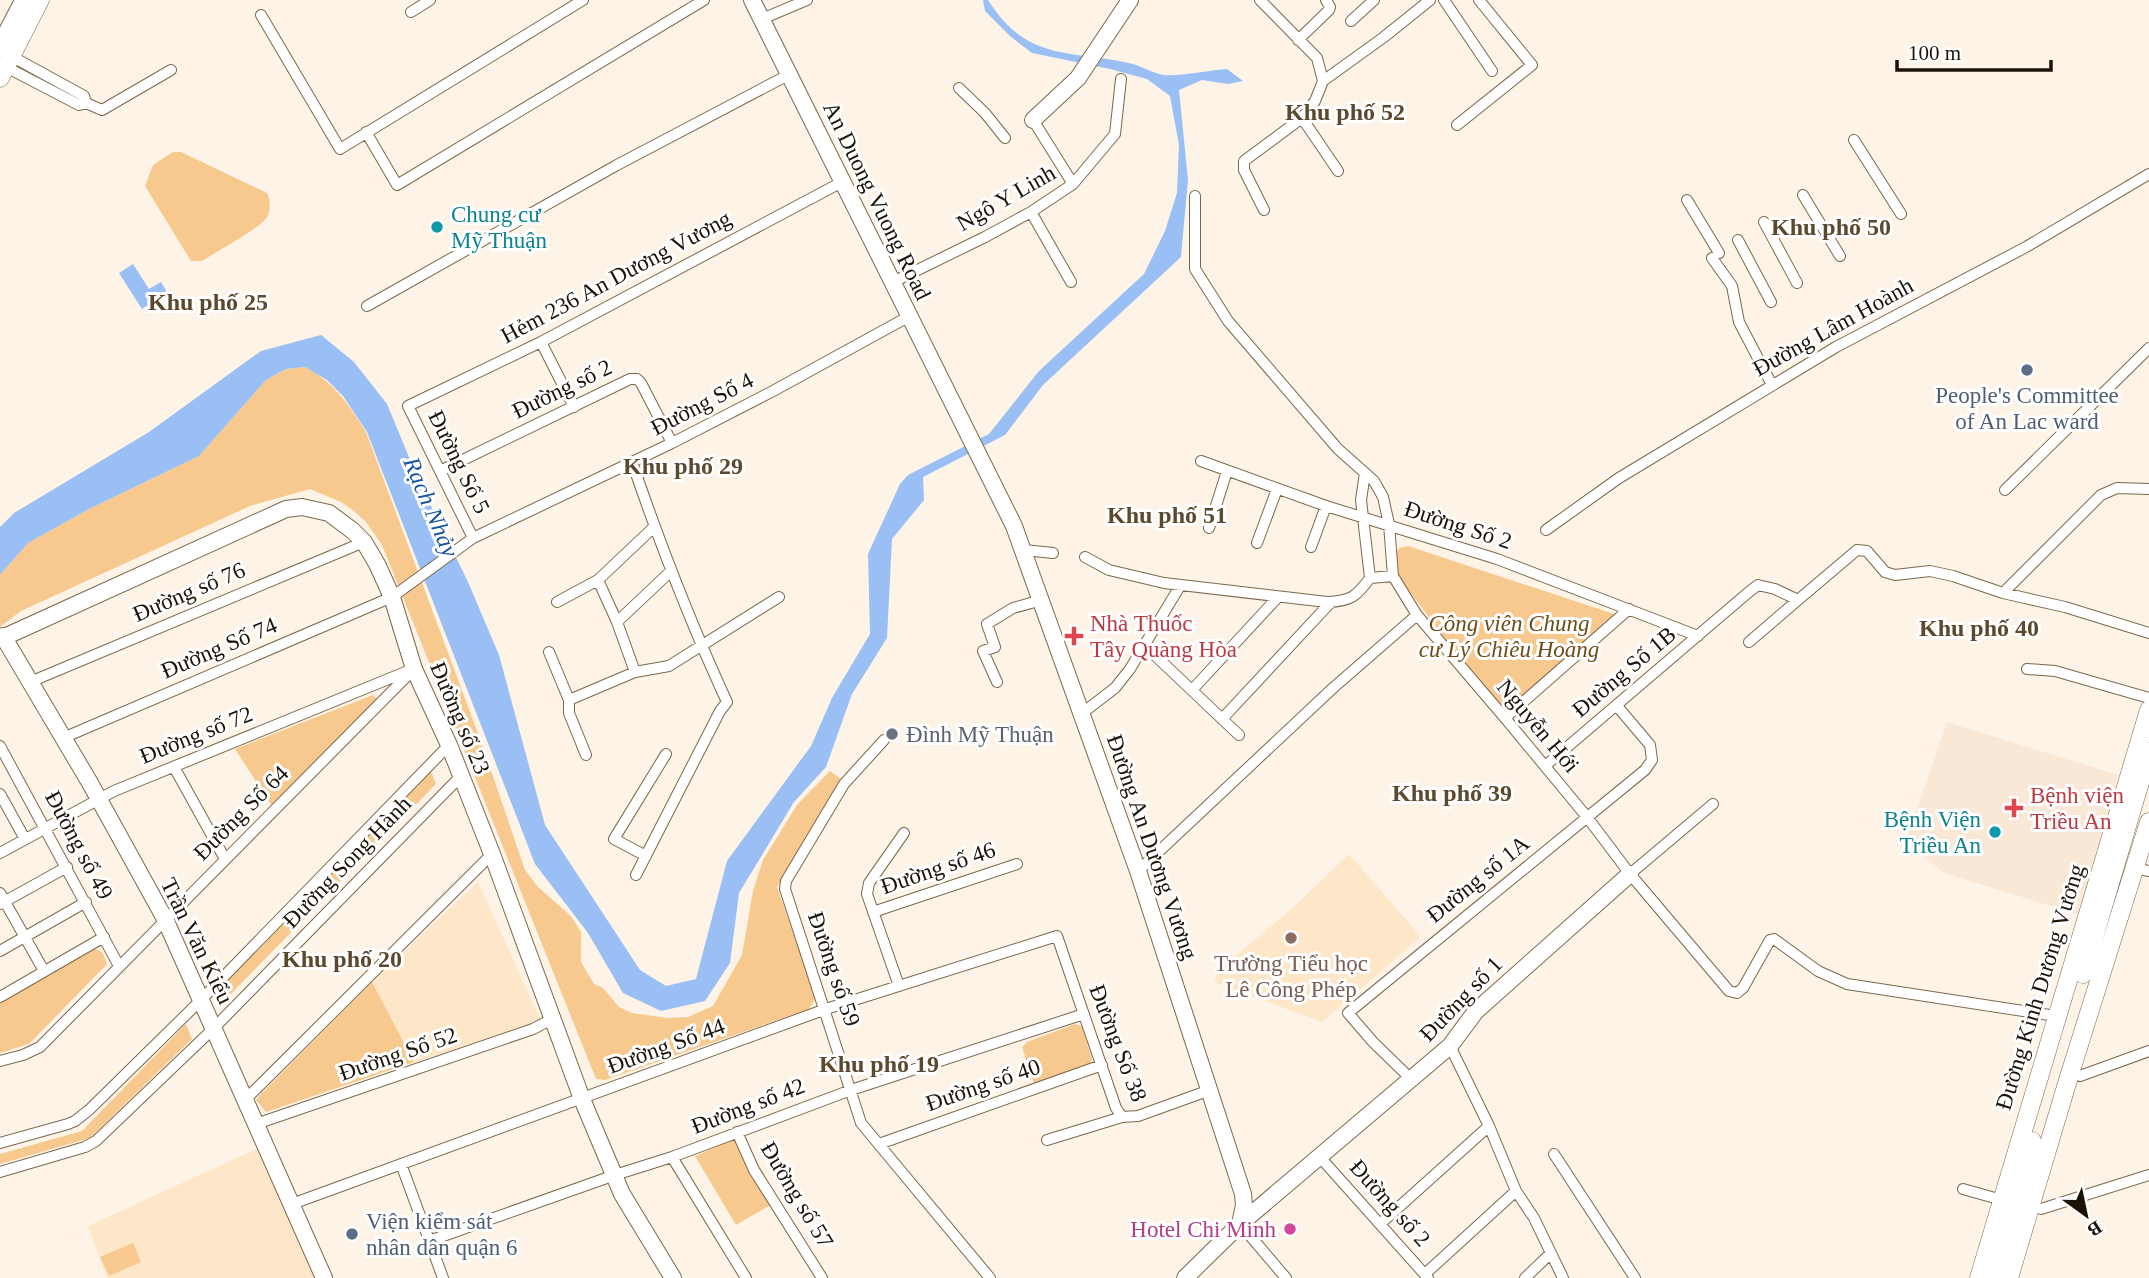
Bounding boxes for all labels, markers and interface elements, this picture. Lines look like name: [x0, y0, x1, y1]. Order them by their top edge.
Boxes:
scale bar: [1897, 28, 2051, 72]
text: 100 m: [1908, 41, 1961, 65]
street label: An Duong Vuong Road: [818, 98, 936, 305]
district label: Khu phố 52: [1285, 99, 1405, 125]
street label: Ngô Y Linh: [952, 160, 1060, 236]
place label: Chung cư Mỹ Thuận: [451, 202, 548, 253]
street label: Hẻm 236 An Dương Vương: [497, 205, 736, 348]
district label: Khu phố 50: [1771, 214, 1891, 240]
marker: Chung cư Mỹ Thuận: [429, 219, 445, 235]
street label: Đường Lâm Hoành: [1749, 272, 1918, 381]
district label: Khu phố 25: [148, 289, 268, 315]
street label: Đường số 2: [508, 354, 616, 424]
marker: People's Committee of An Lac ward: [2019, 362, 2035, 378]
street label: Đường Số 4: [647, 367, 758, 440]
place label: People's Committee of An Lac ward: [1935, 383, 2119, 434]
street label: Đường Số 5: [423, 406, 495, 518]
water label: Rạch Nhảy: [398, 452, 464, 561]
district label: Khu phố 29: [623, 453, 743, 479]
street label: Đường Số 2: [1401, 496, 1515, 554]
district label: Khu phố 51: [1107, 502, 1227, 528]
street label: Đường số 76: [129, 557, 249, 627]
place label: Nhà Thuốc Tây Quàng Hòa: [1090, 611, 1237, 662]
park label: Công viên Chung cư Lý Chiêu Hoàng: [1419, 611, 1599, 662]
street label: Đường Số 74: [157, 612, 281, 684]
district label: Khu phố 40: [1919, 615, 2039, 641]
street label: Đường Số 1B: [1567, 622, 1681, 722]
marker: Nhà Thuốc Tây Quàng Hòa: [1064, 626, 1084, 646]
street label: Đường số 23: [425, 658, 495, 778]
street label: Nguyễn Hới: [1492, 674, 1584, 778]
street label: Đường số 72: [136, 701, 256, 769]
place label: Đình Mỹ Thuận: [906, 722, 1054, 747]
marker: Đình Mỹ Thuận: [884, 726, 900, 742]
street label: Đường An Dương Vương: [1102, 731, 1202, 963]
street label: Đường Số 64: [189, 760, 294, 865]
district label: Khu phố 39: [1392, 780, 1512, 806]
place label: Bệnh viện Triều An: [2030, 783, 2124, 834]
street label: Đường số 49: [40, 787, 118, 903]
street label: Đường Song Hành: [278, 791, 416, 933]
marker: Bệnh viện Triều An: [2004, 798, 2024, 818]
place label: Bệnh Viện Triều An: [1884, 807, 1981, 858]
marker: Bệnh Viện Triều An: [1987, 824, 2003, 840]
street label: Đường số 1A: [1422, 830, 1534, 928]
street label: Đường số 46: [878, 837, 998, 899]
street label: Đường Kinh Dương Vương: [1991, 861, 2089, 1113]
street label: Trần Văn Kiểu: [156, 874, 238, 1008]
street label: Đường số 59: [803, 909, 865, 1029]
marker: Trường Tiểu học Lê Công Phép: [1283, 930, 1299, 946]
district label: Khu phố 20: [282, 946, 402, 972]
place label: Trường Tiểu học Lê Công Phép: [1214, 951, 1368, 1002]
street label: Đường số 1: [1415, 952, 1507, 1046]
street label: Đường Số 38: [1084, 981, 1152, 1105]
street label: Đường Số 44: [604, 1013, 729, 1079]
street label: Đường Số 52: [336, 1022, 460, 1086]
district label: Khu phố 19: [819, 1051, 939, 1077]
street label: Đường số 40: [923, 1054, 1043, 1116]
street label: Đường số 42: [688, 1073, 808, 1139]
street label: Đường số 57: [756, 1137, 838, 1253]
street label: Đường số 2: [1345, 1155, 1435, 1251]
north arrow: [2051, 1180, 2121, 1250]
place label: Viện kiểm sát nhân dân quận 6: [366, 1209, 517, 1260]
place label: Hotel Chi Minh: [1130, 1217, 1276, 1242]
text: B: [2084, 1217, 2106, 1241]
marker: Hotel Chi Minh: [1282, 1221, 1298, 1237]
marker: Viện kiểm sát nhân dân quận 6: [344, 1226, 360, 1242]

